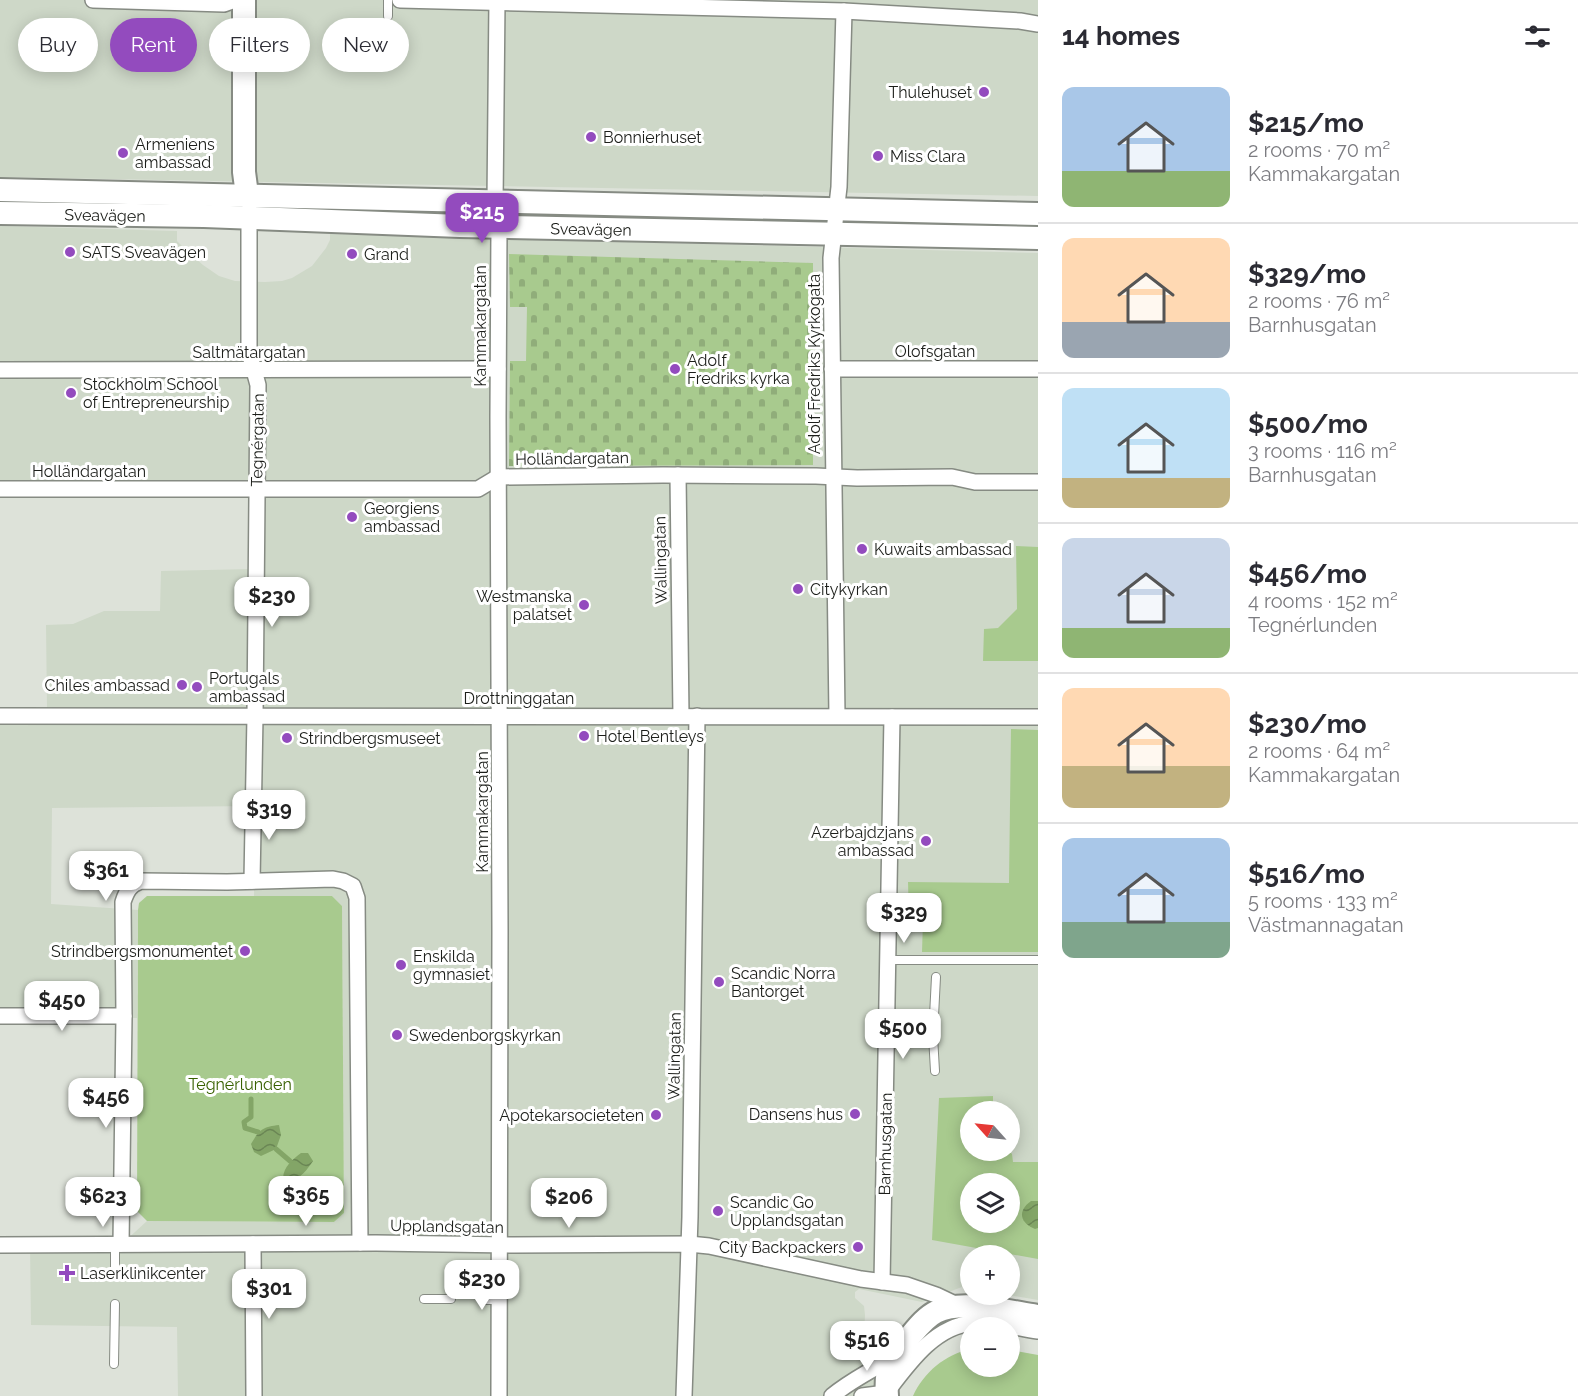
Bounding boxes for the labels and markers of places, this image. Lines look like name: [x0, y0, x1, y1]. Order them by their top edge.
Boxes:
place label: Thulehuset: [888, 83, 973, 102]
marker: Thulehuset: [977, 85, 991, 99]
place label: Bonnierhuset: [603, 128, 702, 147]
marker: Bonnierhuset: [584, 130, 598, 144]
place label: Armeniens ambassad: [135, 135, 215, 172]
marker: Armeniens ambassad: [116, 146, 130, 160]
place label: Miss Clara: [890, 147, 965, 166]
marker: Miss Clara: [871, 149, 885, 163]
pin: $215: [446, 193, 518, 244]
place label: SATS Sveavägen: [82, 243, 206, 262]
marker: SATS Sveavägen: [63, 245, 77, 259]
place label: Grand: [364, 245, 409, 264]
marker: Grand: [345, 247, 359, 261]
place label: Adolf Fredriks kyrka: [687, 351, 790, 388]
marker: Adolf Fredriks kyrka: [668, 362, 682, 376]
place label: Stockholm School of Entrepreneurship: [83, 375, 229, 412]
marker: Stockholm School of Entrepreneurship: [64, 386, 78, 400]
place label: Georgiens ambassad: [364, 499, 440, 536]
marker: Georgiens ambassad: [345, 510, 359, 524]
place label: Kuwaits ambassad: [874, 540, 1012, 559]
marker: Kuwaits ambassad: [855, 542, 869, 556]
pin: $230: [236, 577, 308, 628]
place label: Citykyrkan: [810, 580, 888, 599]
marker: Citykyrkan: [791, 582, 805, 596]
place label: Westmanska palatset: [476, 587, 573, 624]
marker: Westmanska palatset: [577, 598, 591, 612]
place label: Portugals ambassad: [209, 669, 285, 706]
place label: Chiles ambassad: [45, 676, 170, 695]
marker: Chiles ambassad: [175, 678, 189, 692]
marker: Portugals ambassad: [190, 680, 204, 694]
place label: Hotel Bentleys: [596, 727, 704, 746]
place label: Strindbergsmuseet: [299, 729, 441, 748]
marker: Hotel Bentleys: [577, 729, 591, 743]
marker: Strindbergsmuseet: [280, 731, 294, 745]
pin: $319: [233, 790, 305, 841]
place label: Azerbajdzjans ambassad: [811, 823, 914, 860]
marker: Azerbajdzjans ambassad: [919, 834, 933, 848]
pin: $361: [70, 851, 142, 902]
pin: $329: [868, 893, 940, 944]
place label: Strindbergsmonumentet: [51, 942, 234, 961]
marker: Strindbergsmonumentet: [238, 944, 252, 958]
place label: Enskilda gymnasiet: [413, 947, 491, 984]
marker: Enskilda gymnasiet: [394, 958, 408, 972]
place label: Scandic Norra Bantorget: [731, 964, 836, 1001]
marker: Scandic Norra Bantorget: [712, 975, 726, 989]
pin: $450: [26, 981, 98, 1032]
pin: $500: [867, 1009, 939, 1060]
place label: Swedenborgskyrkan: [409, 1026, 561, 1045]
marker: Swedenborgskyrkan: [390, 1028, 404, 1042]
pin: $456: [70, 1078, 142, 1129]
place label: Dansens hus: [749, 1105, 843, 1124]
place label: Apotekarsocieteten: [499, 1106, 644, 1125]
marker: Dansens hus: [848, 1107, 862, 1121]
marker: Apotekarsocieteten: [649, 1108, 663, 1122]
pin: $365: [270, 1176, 342, 1227]
pin: $623: [67, 1177, 139, 1228]
pin: $206: [533, 1178, 605, 1229]
place label: Scandic Go Upplandsgatan: [730, 1193, 844, 1230]
marker: Scandic Go Upplandsgatan: [711, 1204, 725, 1218]
place label: City Backpackers: [719, 1238, 846, 1257]
marker: City Backpackers: [851, 1240, 865, 1254]
pin: $230: [446, 1260, 518, 1311]
marker: Laserklinikcenter: [58, 1264, 76, 1282]
place label: Laserklinikcenter: [80, 1264, 206, 1283]
pin: $301: [233, 1269, 305, 1320]
pin: $516: [831, 1321, 903, 1372]

